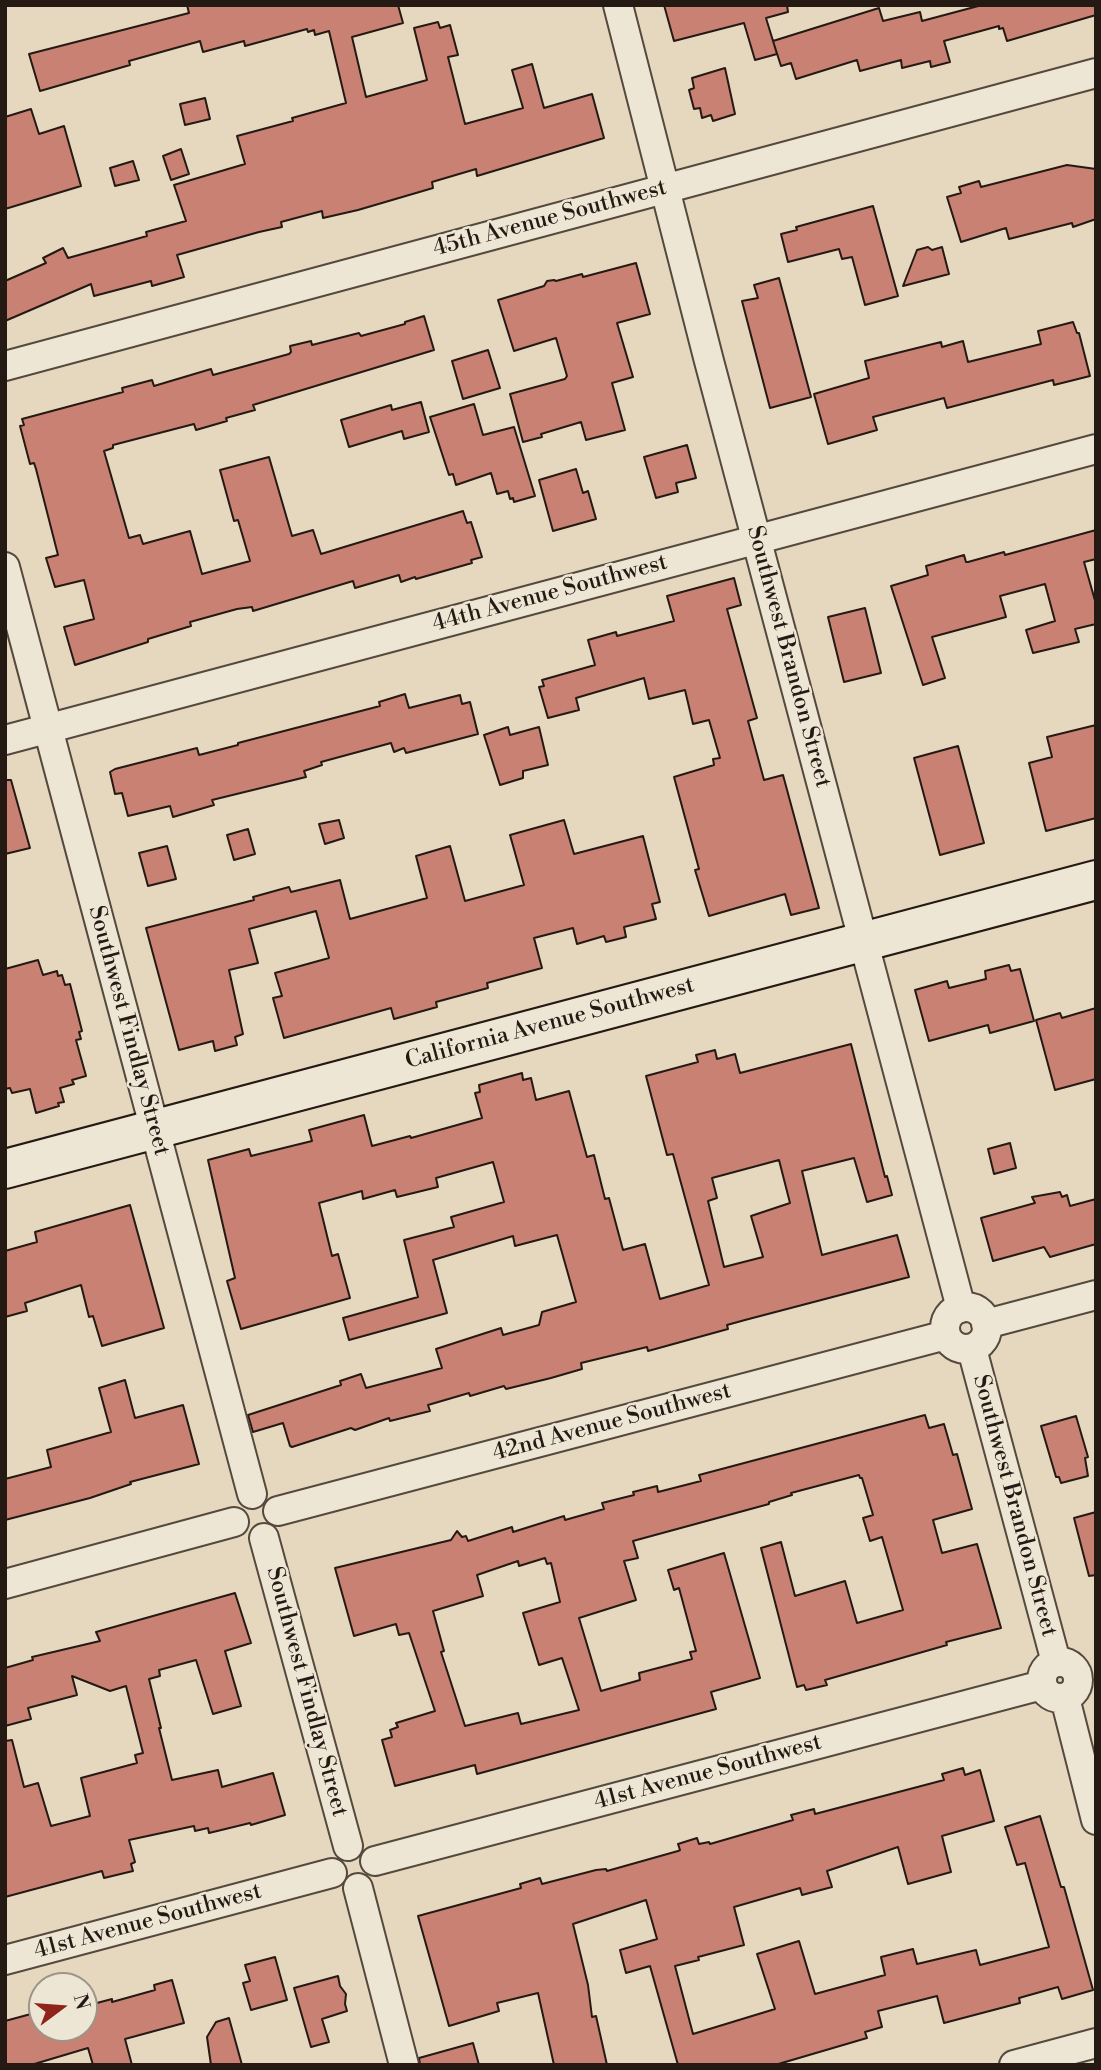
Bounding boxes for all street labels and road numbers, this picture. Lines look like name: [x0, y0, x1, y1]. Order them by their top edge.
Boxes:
street label: 45th Avenue Southwest: [430, 175, 670, 263]
street label: Southwest Brandon Street: [740, 523, 836, 791]
street label: 44th Avenue Southwest: [429, 549, 671, 639]
street label: Southwest Findlay Street: [81, 903, 175, 1159]
street label: California Avenue Southwest: [402, 972, 698, 1076]
street label: Southwest Brandon Street: [966, 1372, 1062, 1640]
street label: 42nd Avenue Southwest: [490, 1378, 734, 1468]
street label: Southwest Findlay Street: [259, 1564, 353, 1820]
street label: 41st Avenue Southwest: [591, 1729, 825, 1817]
street label: 41st Avenue Southwest: [31, 1878, 265, 1966]

